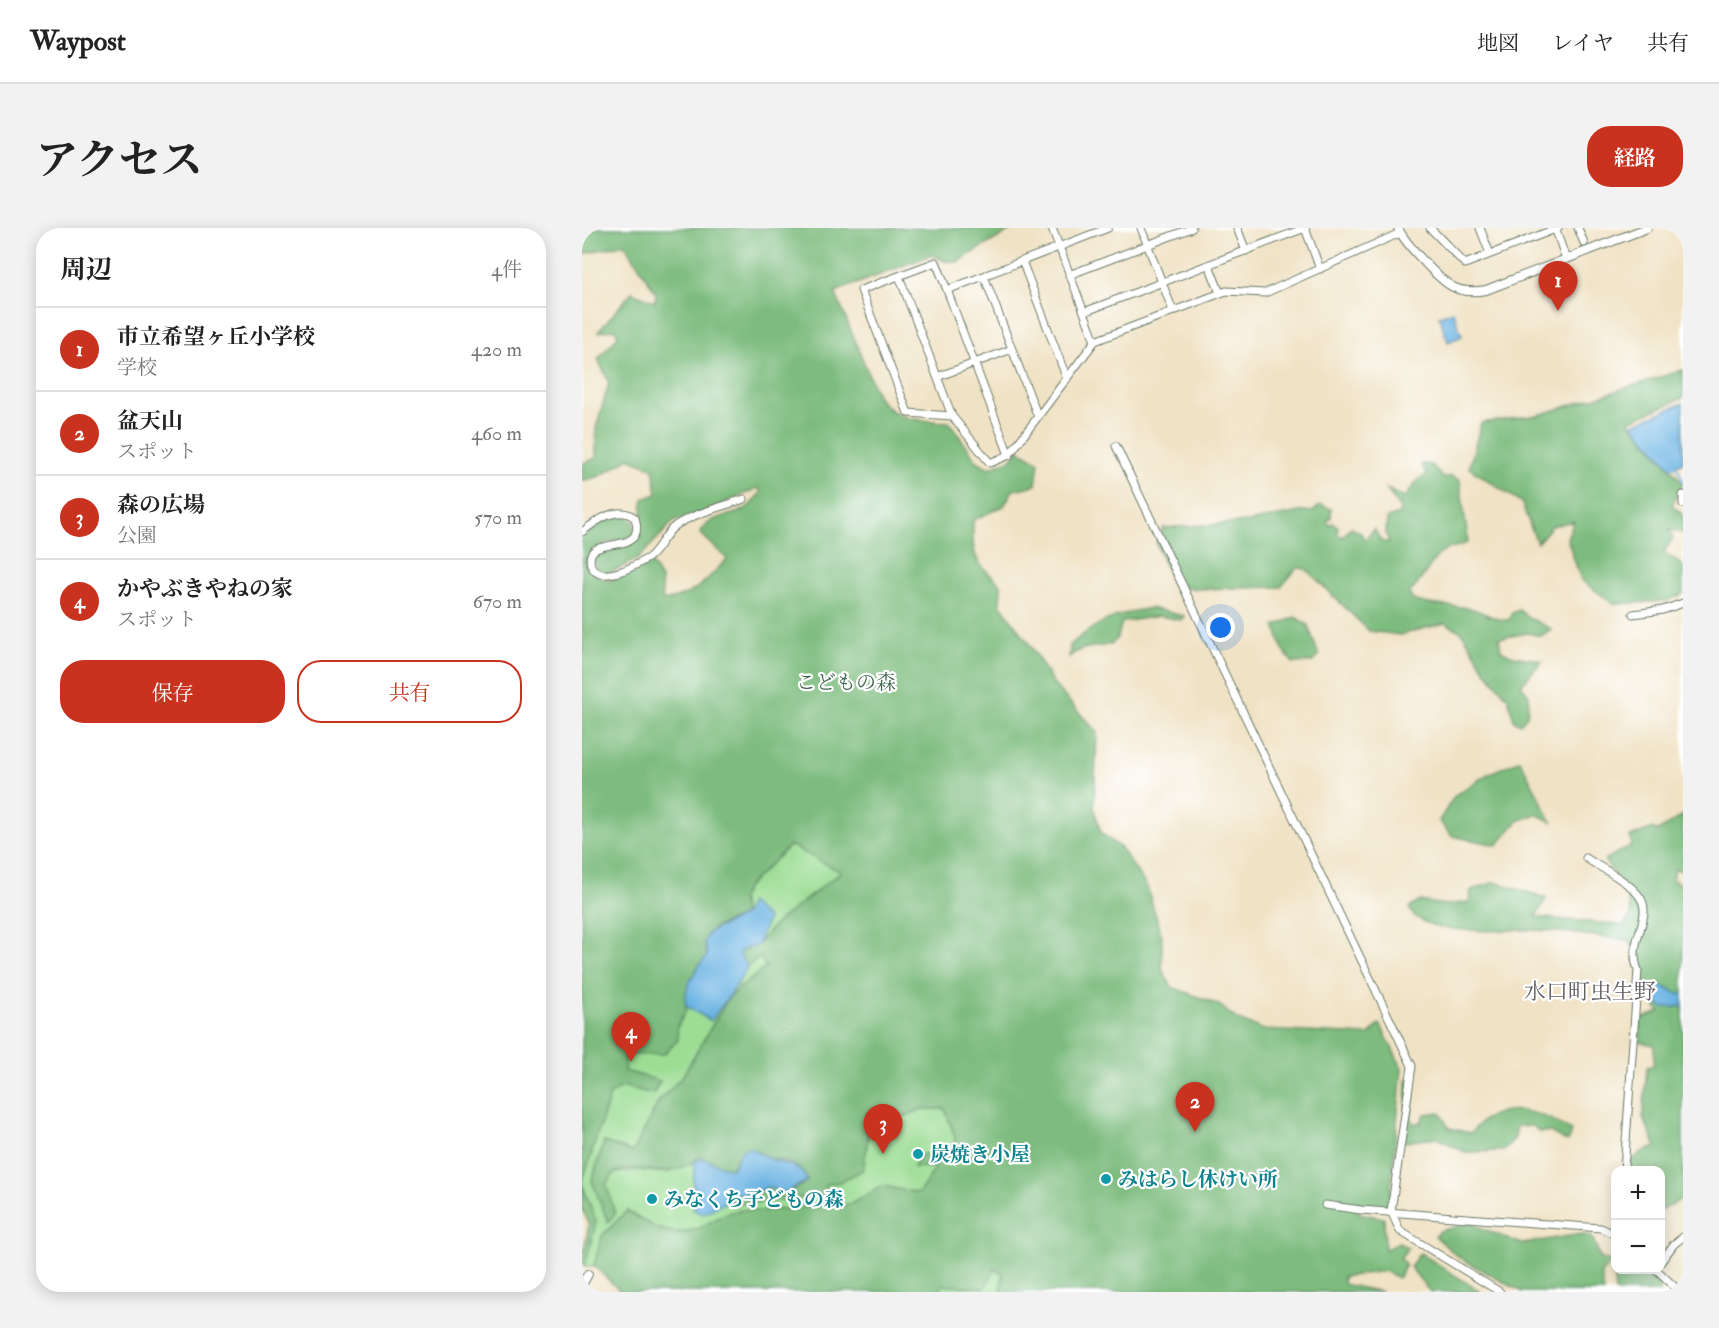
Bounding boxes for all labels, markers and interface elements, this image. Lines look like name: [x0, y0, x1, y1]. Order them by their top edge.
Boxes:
text: Waypost: [30, 24, 126, 59]
text: 地図: [1477, 30, 1519, 57]
text: レイヤ: [1552, 30, 1614, 57]
text: 共有: [1647, 30, 1689, 57]
button: 経路: [1587, 126, 1683, 187]
text: アクセス: [36, 135, 203, 187]
text: 周辺: [60, 254, 112, 286]
text: 4件: [491, 257, 522, 282]
pin: 1: [1538, 262, 1578, 311]
text: 市立希望ヶ丘小学校: [117, 323, 315, 351]
text: 1: [76, 337, 83, 362]
text: 420 m: [471, 337, 522, 362]
text: 学校: [117, 355, 157, 380]
text: 盆天山: [117, 407, 183, 435]
text: 2: [74, 421, 85, 446]
text: 460 m: [471, 421, 522, 446]
text: スポット: [117, 439, 197, 464]
text: 森の広場: [117, 491, 205, 519]
text: 3: [76, 505, 83, 530]
text: 570 m: [474, 505, 522, 530]
text: 公園: [117, 523, 157, 548]
text: かやぶきやねの家: [117, 575, 293, 603]
text: 4: [74, 589, 85, 614]
text: 670 m: [473, 589, 522, 614]
text: スポット: [117, 607, 197, 632]
your location: [1206, 613, 1235, 642]
button: 保存: [60, 660, 285, 723]
button: 共有: [297, 660, 522, 723]
park label: こどもの森: [796, 670, 896, 695]
district label: 水口町虫生野: [1524, 978, 1656, 1006]
pin: 4: [611, 1012, 650, 1062]
pin: 2: [1176, 1082, 1214, 1132]
pin: 3: [864, 1104, 902, 1154]
place label: 炭焼き小屋: [930, 1142, 1030, 1167]
marker: 炭焼き小屋: [911, 1147, 925, 1161]
map controls: [1611, 1166, 1665, 1274]
button: +: [1611, 1166, 1665, 1220]
place label: みはらし休けい所: [1118, 1167, 1278, 1192]
marker: みはらし休けい所: [1099, 1172, 1113, 1186]
place label: みなくち子どもの森: [664, 1187, 844, 1212]
marker: みなくち子どもの森: [645, 1192, 659, 1206]
button: −: [1611, 1220, 1665, 1274]

